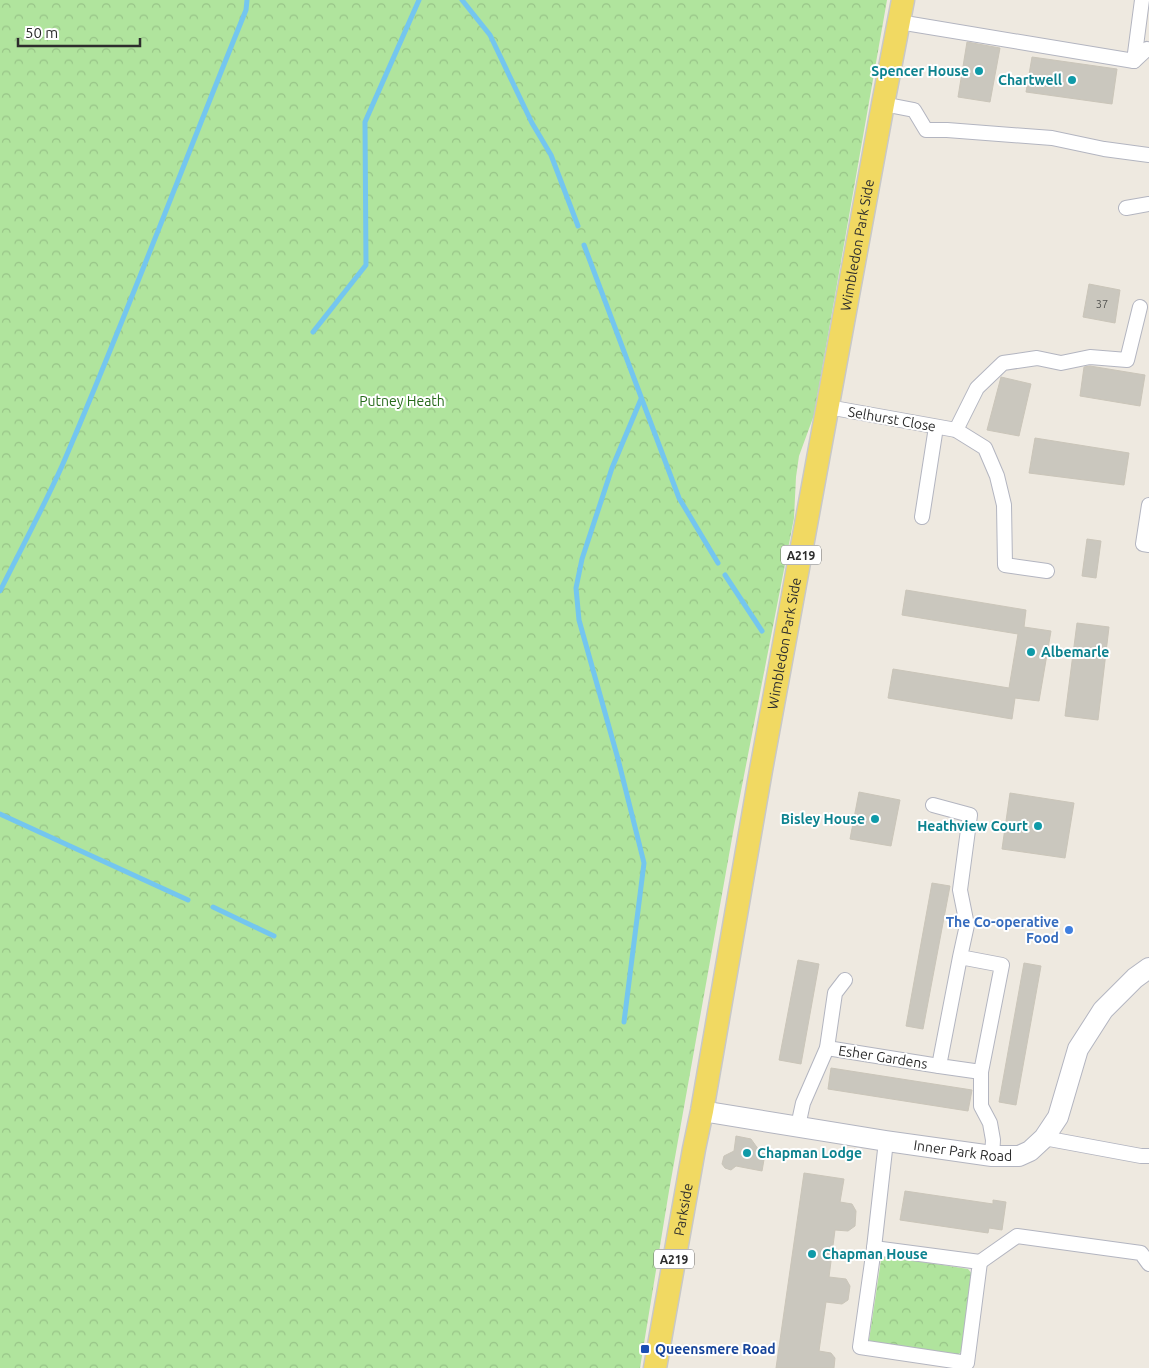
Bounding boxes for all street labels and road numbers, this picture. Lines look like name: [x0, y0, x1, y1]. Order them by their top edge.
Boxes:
street label: Wimbledon Park Side: [837, 178, 877, 312]
street label: Selhurst Close: [847, 403, 937, 435]
road number: A219: [781, 546, 821, 564]
street label: Wimbledon Park Side: [764, 576, 804, 711]
street label: Esher Gardens: [837, 1042, 929, 1072]
street label: Inner Park Road: [913, 1137, 1012, 1164]
street label: Parkside: [671, 1182, 696, 1237]
road number: A219: [654, 1250, 694, 1268]

